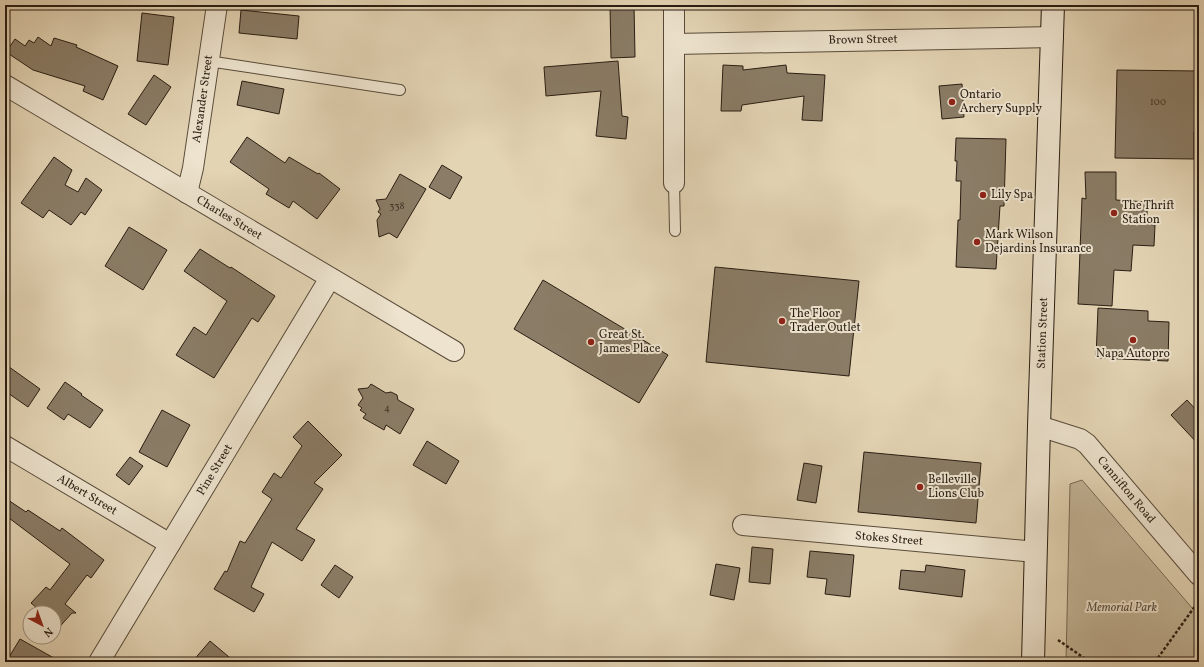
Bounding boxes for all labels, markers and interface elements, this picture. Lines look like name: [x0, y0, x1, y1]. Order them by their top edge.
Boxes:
street label: Brown Street: [828, 31, 898, 49]
street label: Alexander Street: [189, 54, 217, 144]
place label: Ontario Archery Supply: [960, 87, 1043, 117]
house number: 100: [1150, 95, 1166, 109]
marker: Ontario Archery Supply: [947, 97, 957, 107]
place label: Lily Spa: [991, 187, 1033, 203]
marker: Lily Spa: [978, 190, 988, 200]
street label: Charles Street: [193, 192, 265, 244]
place label: The Thrift Station: [1122, 198, 1175, 228]
house number: 338: [389, 199, 405, 213]
marker: The Thrift Station: [1109, 208, 1119, 218]
place label: Mark Wilson Dejardins Insurance: [985, 227, 1092, 257]
marker: Mark Wilson Dejardins Insurance: [972, 237, 982, 247]
street label: Station Street: [1034, 297, 1052, 369]
place label: The Floor Trader Outlet: [790, 306, 861, 336]
marker: The Floor Trader Outlet: [777, 316, 787, 326]
place label: Great St. James Place: [599, 327, 661, 357]
marker: Napa Autopro: [1128, 335, 1138, 345]
marker: Great St. James Place: [586, 337, 596, 347]
place label: Napa Autopro: [1096, 346, 1170, 362]
house number: 4: [384, 401, 390, 415]
street label: Pine Street: [193, 441, 237, 499]
street label: Cannifton Road: [1093, 453, 1159, 527]
street label: Albert Street: [54, 471, 120, 519]
place label: Belleville Lions Club: [928, 472, 985, 502]
marker: Belleville Lions Club: [915, 482, 925, 492]
street label: Stokes Street: [854, 528, 924, 550]
park label: Memorial Park: [1086, 600, 1158, 616]
north arrow: [22, 605, 62, 645]
text: N: [40, 623, 56, 640]

